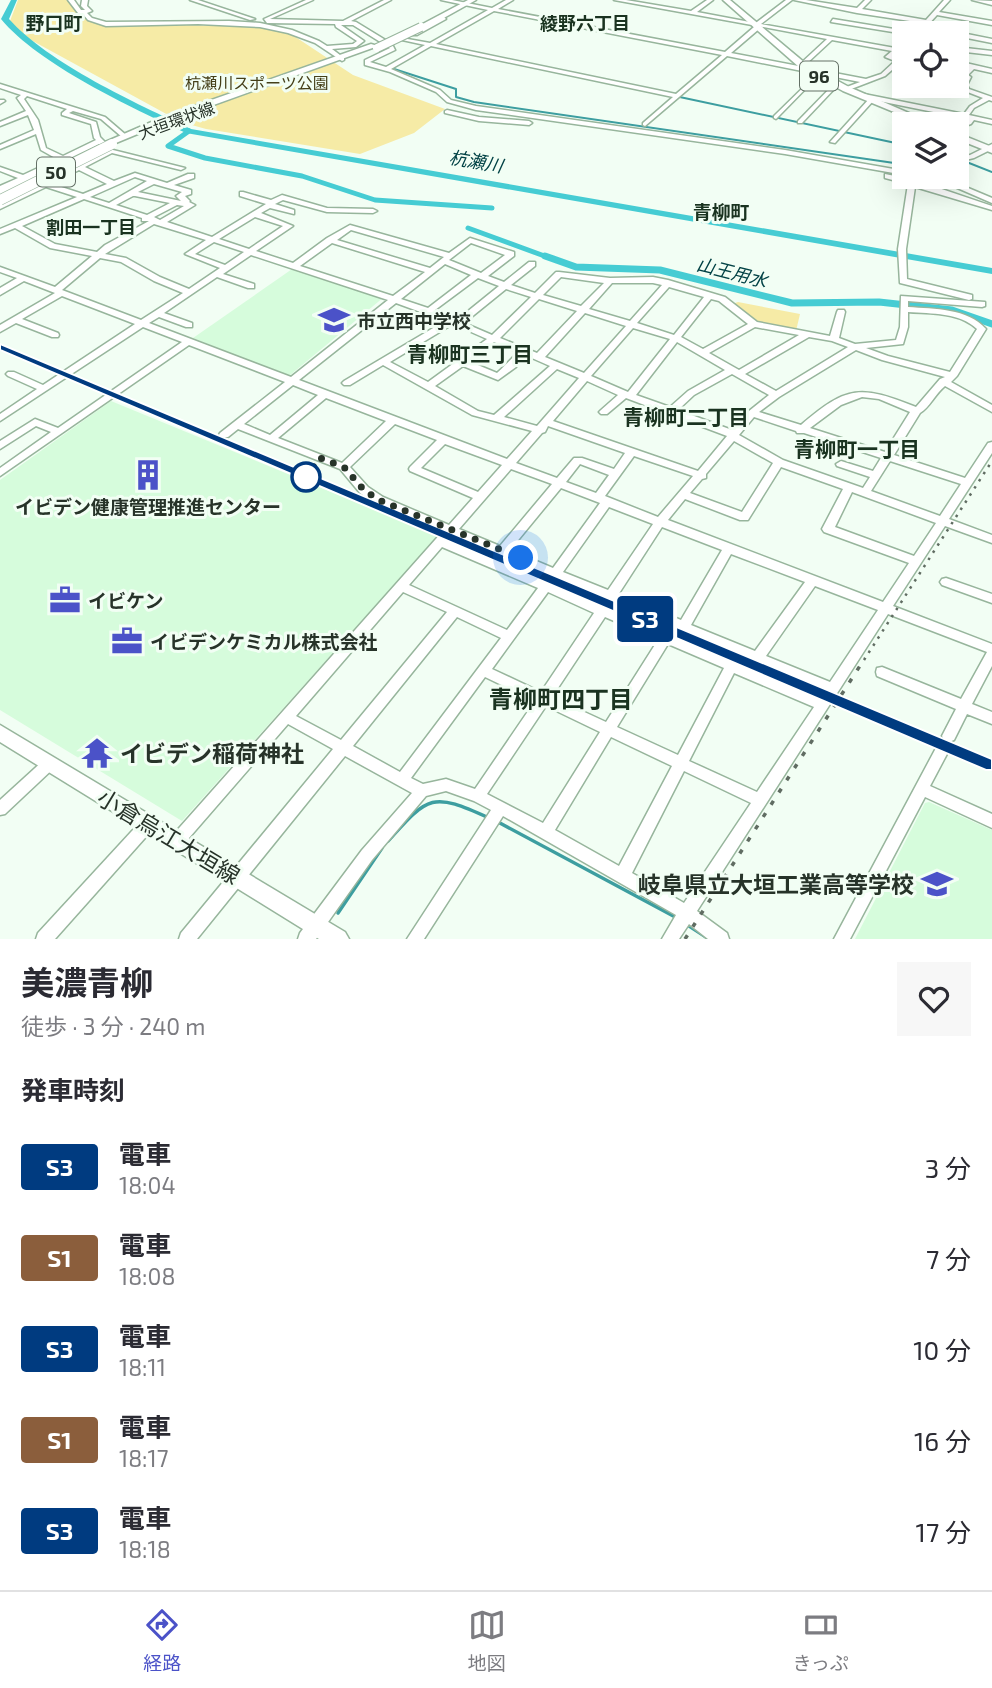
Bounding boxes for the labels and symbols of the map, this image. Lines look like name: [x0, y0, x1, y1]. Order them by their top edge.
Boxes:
district label: 野口町: [25, 11, 83, 34]
district label: 綾野六丁目: [540, 12, 630, 34]
road number: 96: [800, 62, 838, 90]
park label: 杭瀬川スポーツ公園: [185, 73, 329, 92]
street label: 大垣環状線: [135, 97, 217, 143]
water label: 杭瀬川: [448, 145, 506, 177]
road number: 50: [37, 158, 75, 187]
district label: 青柳町: [692, 200, 750, 223]
district label: 割田一丁目: [46, 216, 136, 238]
water label: 山王用水: [694, 253, 772, 292]
school or university icon: 市立西中学校: [317, 303, 351, 337]
place label: 市立西中学校: [357, 309, 471, 332]
district label: 青柳町三丁目: [407, 341, 533, 366]
district label: 青柳町二丁目: [623, 404, 749, 429]
district label: 青柳町一丁目: [794, 436, 920, 461]
building icon: イビデン健康管理推進センター: [131, 458, 165, 492]
unlabelled marker: [291, 462, 321, 492]
place label: イビデン健康管理推進センター: [15, 495, 281, 518]
your location: [503, 540, 538, 575]
office icon: イビケン: [48, 583, 82, 617]
place label: イビケン: [88, 589, 163, 612]
line badge: S3: [614, 596, 676, 642]
office icon: イビデンケミカル株式会社: [110, 624, 144, 658]
place label: イビデンケミカル株式会社: [150, 630, 377, 653]
district label: 青柳町四丁目: [489, 684, 633, 713]
temple icon: イビデン稲荷神社: [80, 736, 114, 770]
place label: イビデン稲荷神社: [120, 739, 304, 767]
street label: 小倉烏江大垣線: [93, 783, 245, 889]
school or university icon: 岐阜県立大垣工業高等学校: [920, 867, 954, 901]
place label: 岐阜県立大垣工業高等学校: [638, 870, 914, 898]

